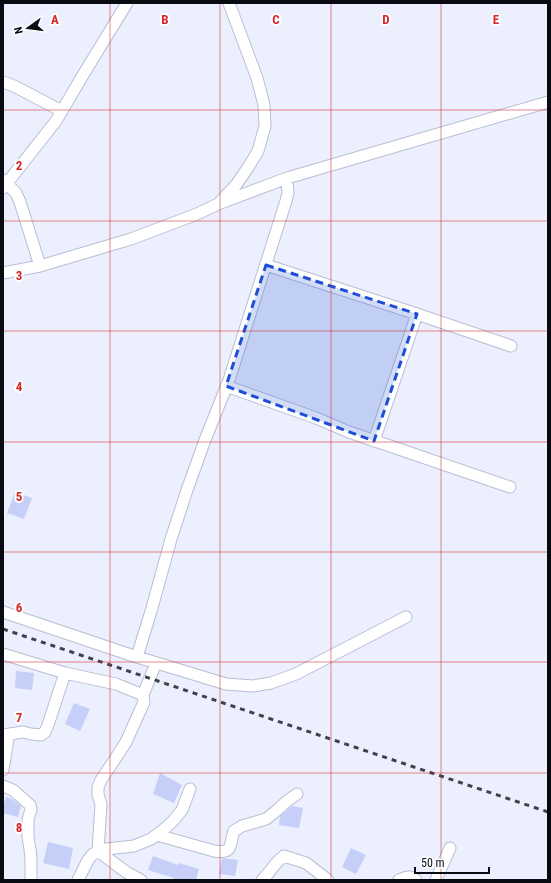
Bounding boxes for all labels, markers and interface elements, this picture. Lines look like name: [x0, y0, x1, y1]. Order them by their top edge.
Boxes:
north arrow: [8, 8, 48, 48]
text: A: [51, 12, 59, 27]
text: B: [161, 12, 169, 27]
text: C: [272, 12, 280, 27]
text: D: [382, 12, 390, 27]
text: E: [493, 12, 500, 27]
text: N: [12, 25, 26, 35]
text: 2: [16, 158, 23, 173]
text: 3: [16, 268, 22, 283]
text: 4: [16, 379, 23, 394]
text: 5: [16, 489, 23, 504]
text: 6: [16, 600, 23, 615]
text: 7: [16, 710, 23, 725]
text: 8: [16, 820, 22, 835]
scale bar: [415, 849, 489, 875]
text: 50 m: [421, 856, 445, 870]

